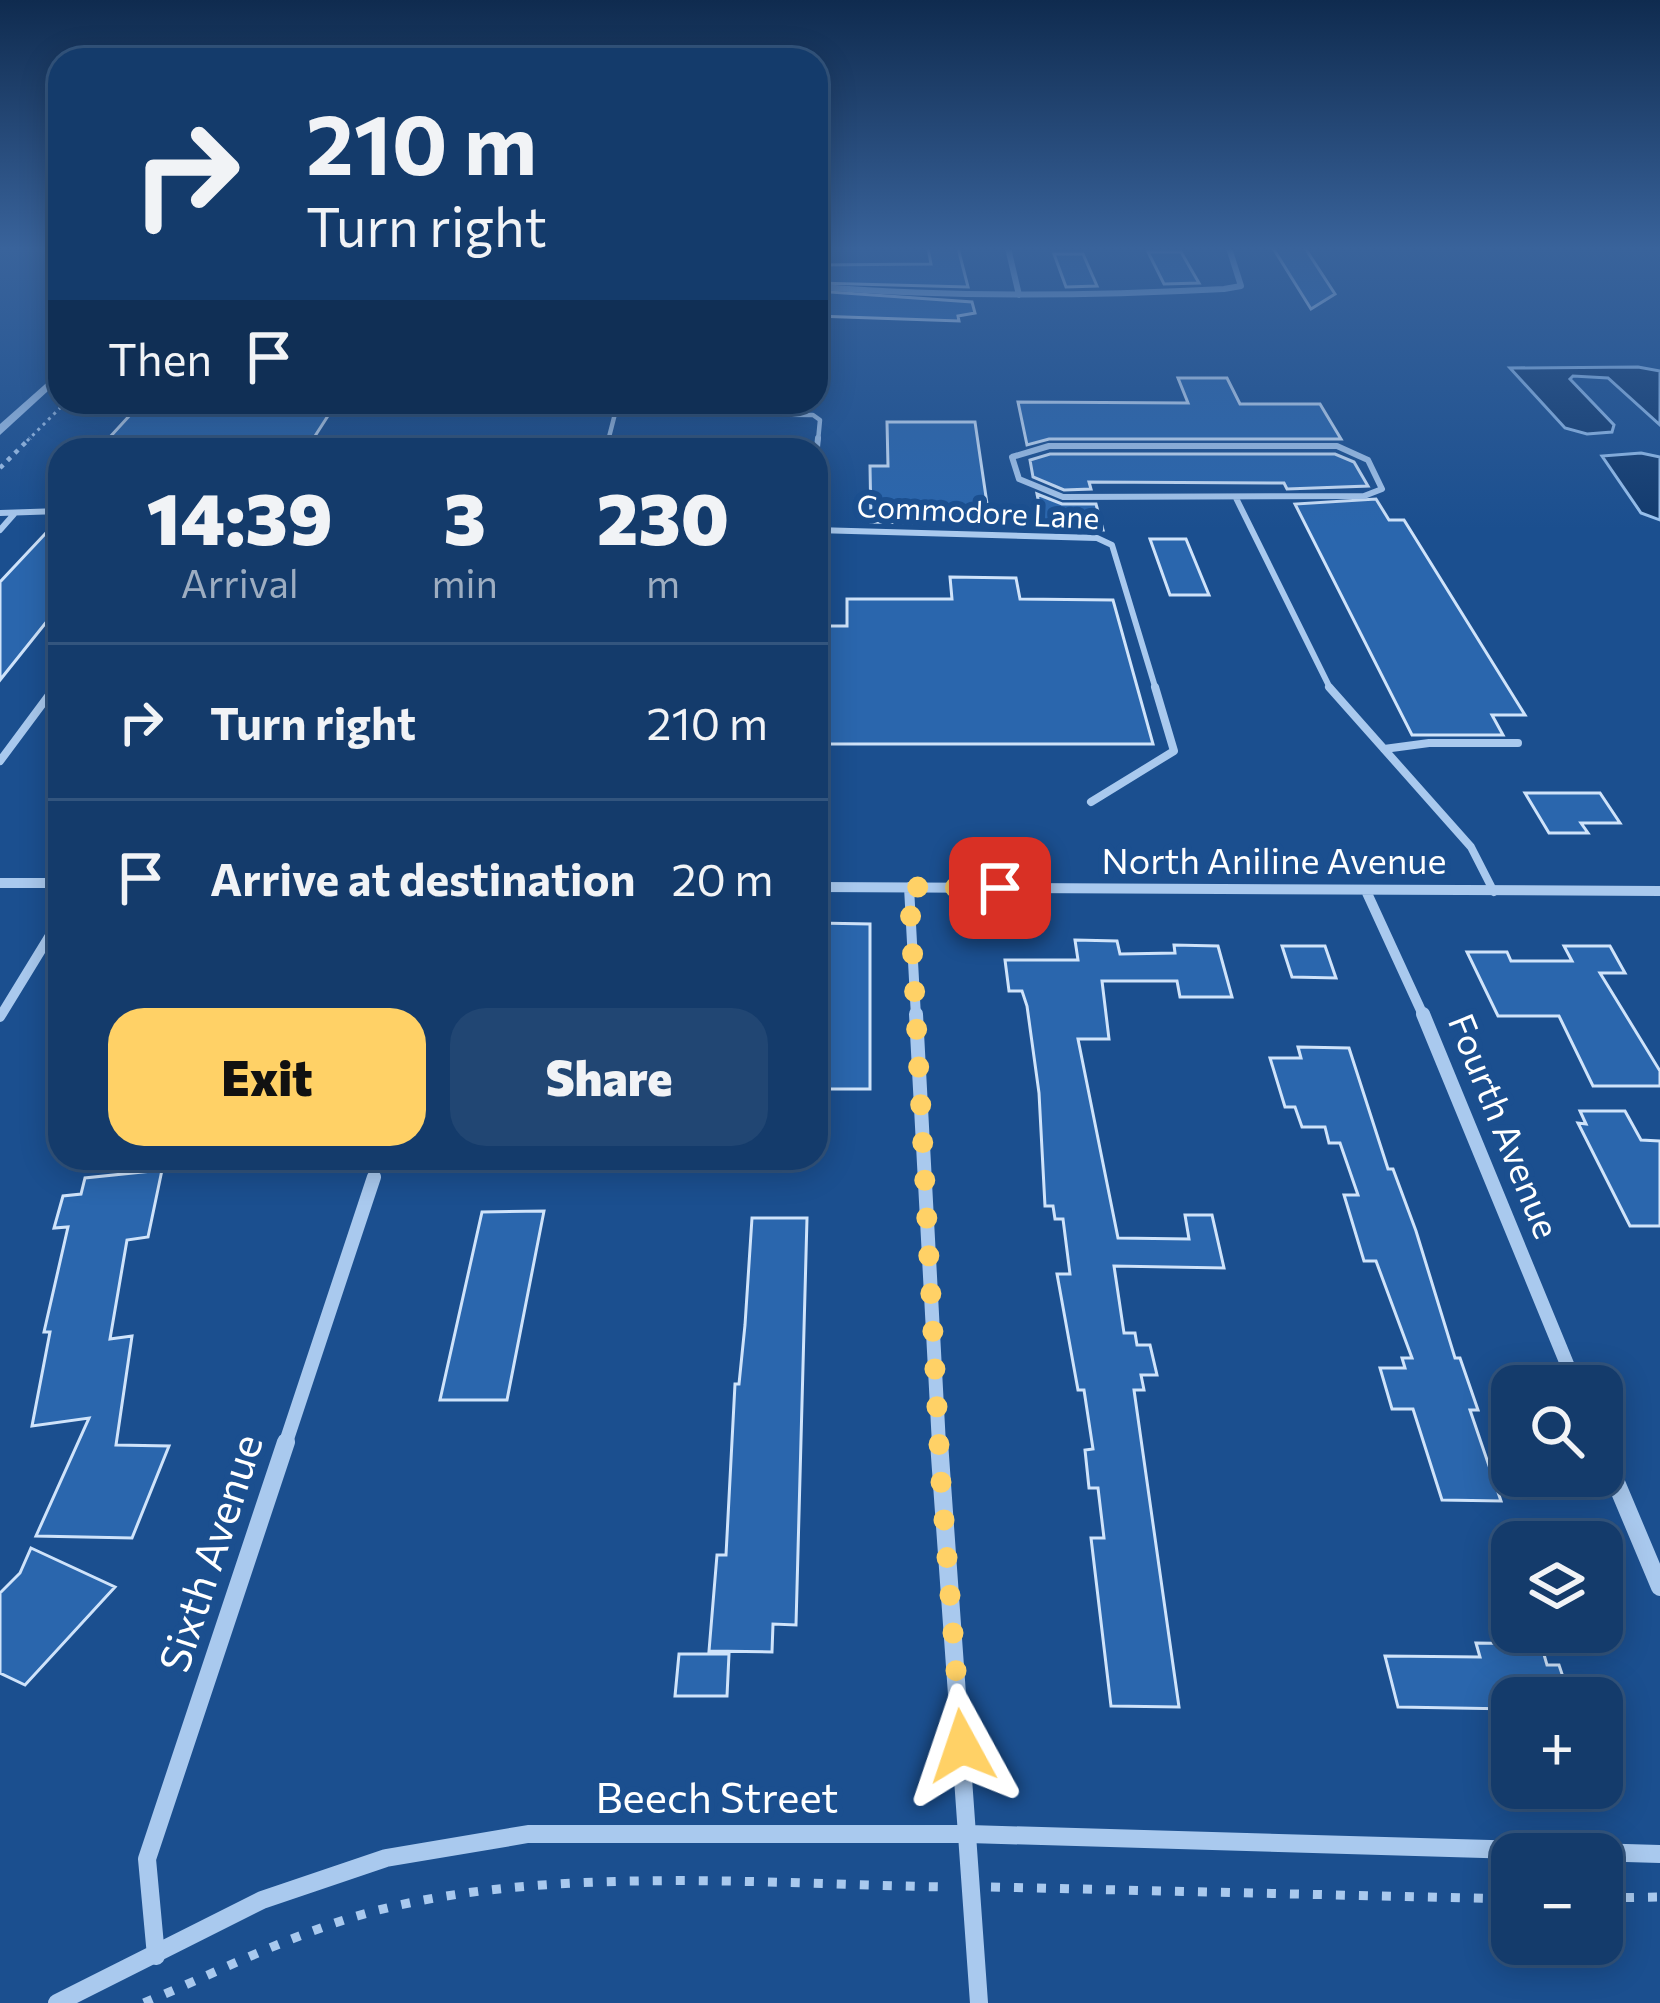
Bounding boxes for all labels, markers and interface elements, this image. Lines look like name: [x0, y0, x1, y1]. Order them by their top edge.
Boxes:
text: 210 m: [306, 90, 537, 192]
icon: right: [108, 96, 264, 252]
text: Turn right: [306, 192, 547, 258]
icon: arrive: [236, 324, 302, 390]
text: Then: [108, 330, 212, 385]
text: 14:39: [147, 472, 333, 560]
text: 3: [443, 472, 486, 560]
text: 230: [597, 472, 729, 560]
street label: Commodore Lane: [856, 486, 1100, 535]
text: Arrival: [181, 558, 299, 606]
text: min: [431, 558, 498, 606]
text: m: [646, 558, 680, 606]
icon: right: [108, 689, 174, 755]
text: Turn right: [210, 694, 416, 749]
text: 210 m: [647, 694, 768, 749]
pin: [949, 837, 1051, 939]
street label: North Aniline Avenue: [1102, 837, 1446, 881]
icon: arrive: [108, 845, 174, 911]
text: Arrive at destination: [210, 850, 636, 905]
text: 20 m: [672, 850, 774, 905]
icon: arrive: [967, 855, 1033, 921]
street label: Fourth Avenue: [1441, 1007, 1571, 1244]
button: Exit: [108, 1008, 426, 1146]
button: Share: [450, 1008, 768, 1146]
map controls: [1491, 1365, 1623, 1965]
button: search: [1491, 1365, 1623, 1497]
street label: Sixth Avenue: [146, 1427, 272, 1678]
button: layers: [1491, 1521, 1623, 1653]
button: +: [1491, 1677, 1623, 1809]
position arrow: [899, 1683, 1025, 1809]
street label: Beech Street: [595, 1770, 839, 1822]
button: −: [1491, 1833, 1623, 1965]

